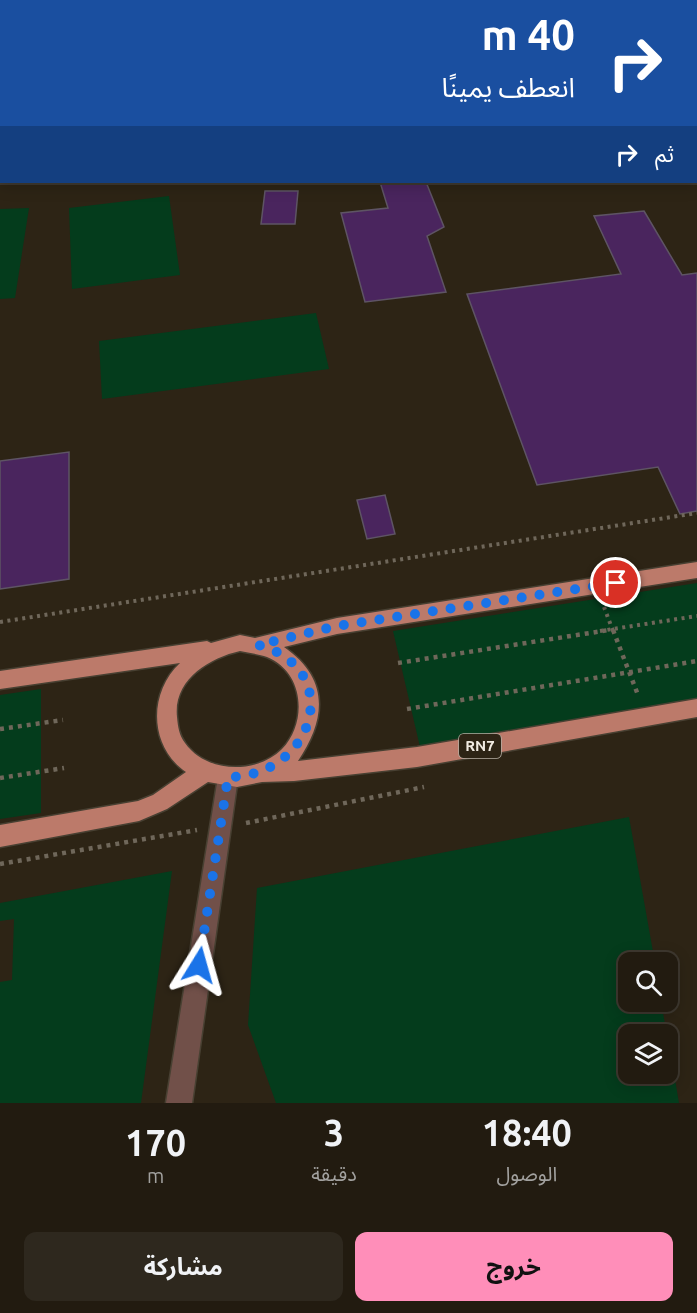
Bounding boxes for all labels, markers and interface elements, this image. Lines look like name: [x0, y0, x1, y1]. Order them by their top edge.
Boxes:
text: 40 m: [481, 11, 575, 58]
icon: right: [596, 24, 674, 102]
text: انعطف يمينًا: [441, 72, 575, 102]
icon: right: [610, 138, 643, 171]
text: ثم: [655, 141, 674, 166]
pin: [590, 557, 641, 608]
icon: arrive: [599, 566, 632, 599]
road number: RN7: [459, 734, 501, 758]
position arrow: [167, 933, 231, 997]
map controls: [618, 952, 678, 1084]
button: search: [618, 952, 678, 1012]
button: layers: [618, 1024, 678, 1084]
text: 3: [324, 1112, 344, 1153]
text: 18:40: [482, 1112, 572, 1153]
text: 170: [125, 1122, 186, 1163]
text: دقيقة: [311, 1162, 357, 1185]
text: الوصول: [496, 1162, 557, 1185]
text: m: [147, 1164, 164, 1187]
button: مشاركة: [24, 1232, 343, 1301]
button: خروج: [355, 1232, 673, 1301]

